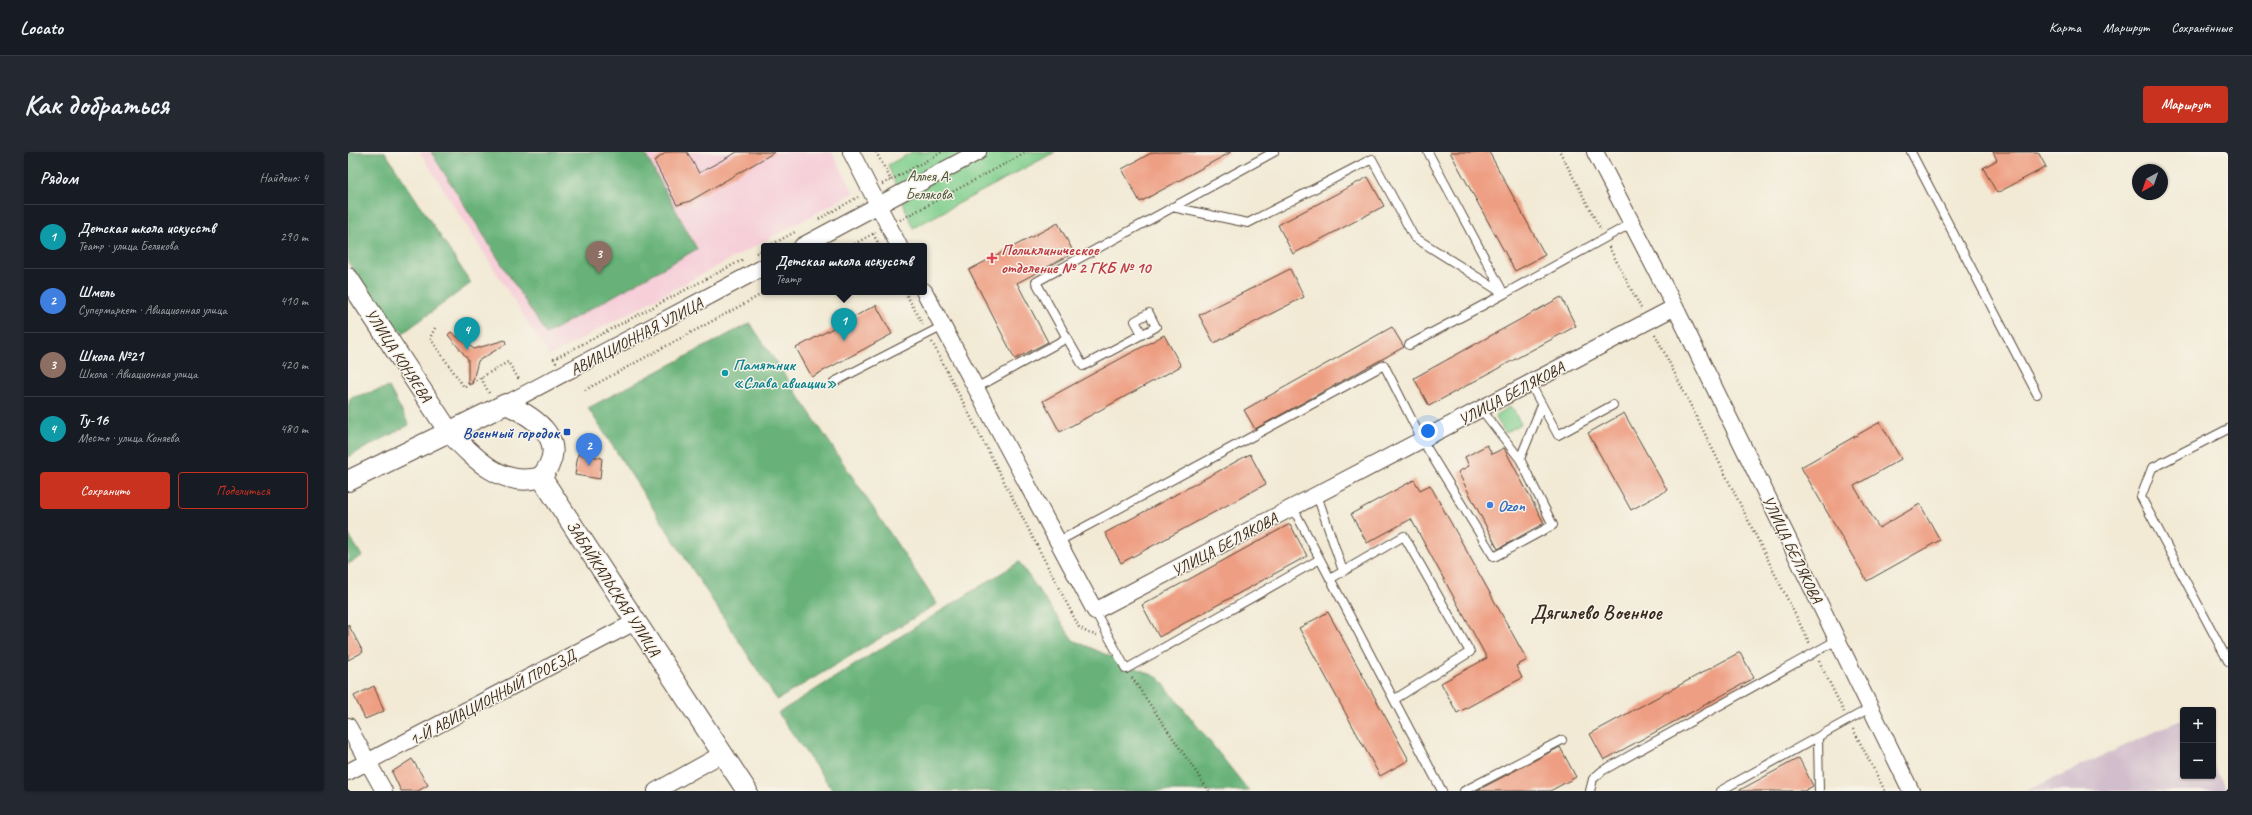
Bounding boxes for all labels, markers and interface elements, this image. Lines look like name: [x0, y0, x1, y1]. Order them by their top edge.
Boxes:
text: Locato: [20, 16, 63, 40]
text: Карта: [2049, 19, 2081, 36]
text: Маршрут: [2103, 19, 2149, 36]
text: Сохранённые: [2171, 19, 2232, 36]
button: Маршрут: [2143, 86, 2228, 123]
text: Как добраться: [24, 87, 169, 122]
north arrow: [2132, 164, 2168, 200]
park label: Аллея А. Белякова: [905, 166, 954, 204]
text: Рядом: [40, 168, 78, 189]
text: Найдено: 4: [260, 170, 308, 186]
text: Детская школа искусств: [78, 219, 215, 238]
text: 1: [50, 229, 56, 245]
text: 290 m: [280, 229, 308, 245]
text: Театр · улица Белякова: [78, 238, 178, 254]
place label: Поликлиническое отделение № 2 ГКБ № 10: [1001, 240, 1152, 278]
pin: 3: [586, 241, 612, 274]
popup: [761, 243, 927, 295]
text: Детская школа искусств: [775, 252, 913, 271]
marker: Поликлиническое отделение № 2 ГКБ № 10: [986, 252, 998, 264]
text: Театр: [775, 271, 801, 287]
text: Шмель: [78, 283, 114, 302]
text: 2: [50, 293, 56, 309]
text: 410 m: [280, 293, 308, 309]
street label: АВИАЦИОННАЯ УЛИЦА: [567, 293, 707, 380]
text: Супермаркет · Авиационная улица: [78, 302, 227, 318]
street label: УЛИЦА КОНЯЕВА: [361, 305, 436, 407]
pin: 1: [831, 308, 857, 341]
pin: 4: [454, 317, 480, 350]
text: Школа №21: [78, 347, 143, 366]
place label: Памятник «Слава авиации»: [733, 355, 837, 393]
text: 3: [50, 357, 56, 373]
text: 420 m: [280, 357, 308, 373]
street label: УЛИЦА БЕЛЯКОВА: [1455, 357, 1569, 430]
text: Школа · Авиационная улица: [78, 366, 198, 382]
marker: Памятник «Слава авиации»: [720, 368, 730, 378]
text: Ту-16: [78, 411, 108, 430]
text: 4: [50, 421, 56, 437]
text: 480 m: [280, 421, 308, 437]
your location: [1418, 421, 1438, 441]
place label: Военный городок: [463, 423, 561, 443]
marker: Военный городок: [562, 427, 572, 437]
text: Место · улица Коняева: [78, 430, 179, 446]
pin: 2: [576, 433, 602, 466]
button: Сохранить: [40, 472, 170, 509]
button: Поделиться: [178, 472, 308, 509]
street label: УЛИЦА БЕЛЯКОВА: [1757, 492, 1827, 607]
place label: Ozon: [1498, 496, 1525, 516]
marker: Ozon: [1485, 500, 1495, 510]
street label: УЛИЦА БЕЛЯКОВА: [1168, 508, 1282, 581]
street label: ЗАБАЙКАЛЬСКАЯ УЛИЦА: [562, 517, 665, 661]
district label: Дягилево Военное: [1530, 600, 1663, 625]
street label: 1-Й АВИАЦИОННЫЙ ПРОЕЗД: [406, 645, 580, 750]
map controls: [2180, 707, 2216, 779]
button: +: [2180, 707, 2216, 743]
button: −: [2180, 743, 2216, 779]

